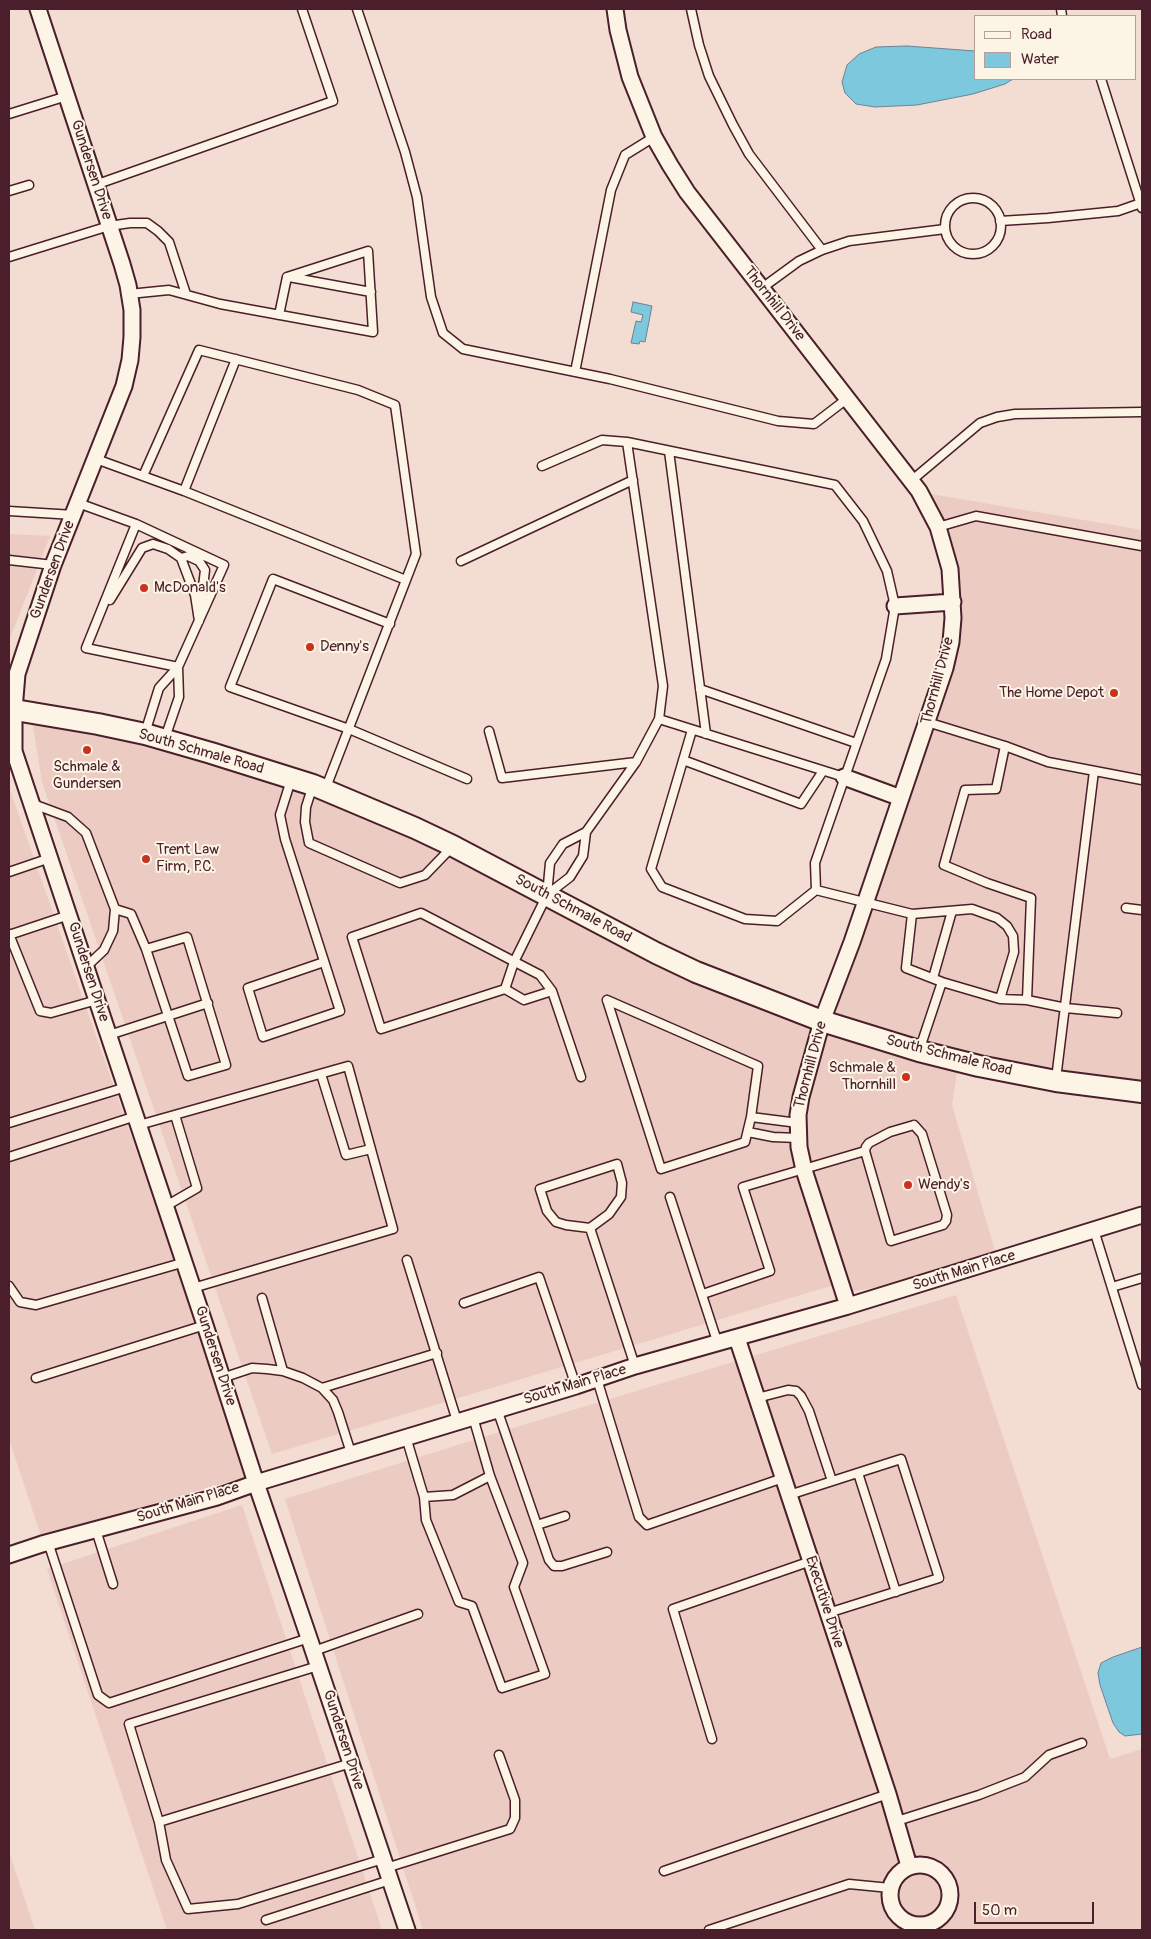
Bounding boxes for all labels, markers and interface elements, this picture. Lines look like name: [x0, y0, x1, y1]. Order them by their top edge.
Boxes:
legend: [974, 15, 1136, 80]
text: Road: [1021, 25, 1052, 44]
text: Water: [1021, 50, 1059, 69]
street label: Gundersen Drive: [66, 118, 116, 222]
street label: Thornhill Drive: [739, 263, 809, 345]
street label: Gundersen Drive: [27, 518, 79, 622]
place label: McDonald's: [154, 579, 226, 597]
marker: McDonald's: [138, 582, 150, 594]
street label: Thornhill Drive: [918, 635, 958, 727]
place label: Denny's: [320, 638, 369, 656]
marker: Denny's: [304, 641, 316, 653]
place label: The Home Depot: [999, 684, 1104, 702]
marker: The Home Depot: [1108, 687, 1120, 699]
street label: South Schmale Road: [136, 725, 266, 779]
marker: Schmale & Gundersen: [81, 744, 93, 756]
place label: Schmale & Gundersen: [53, 758, 121, 793]
place label: Trent Law Firm, P.C.: [156, 841, 219, 876]
marker: Trent Law Firm, P.C.: [140, 853, 152, 865]
street label: South Schmale Road: [512, 871, 634, 947]
street label: Gundersen Drive: [63, 920, 113, 1024]
street label: Thornhill Drive: [791, 1019, 831, 1111]
street label: South Schmale Road: [884, 1032, 1014, 1080]
place label: Schmale & Thornhill: [829, 1059, 896, 1094]
marker: Schmale & Thornhill: [900, 1071, 912, 1083]
place label: Wendy's: [918, 1176, 969, 1194]
marker: Wendy's: [902, 1179, 914, 1191]
street label: South Main Place: [910, 1247, 1018, 1295]
street label: Gundersen Drive: [190, 1304, 240, 1408]
street label: South Main Place: [521, 1361, 629, 1409]
street label: South Main Place: [134, 1479, 242, 1527]
street label: Executive Drive: [801, 1554, 847, 1650]
street label: Gundersen Drive: [318, 1688, 368, 1792]
scale bar: [976, 1892, 1096, 1924]
text: 50 m: [982, 1901, 1017, 1920]

